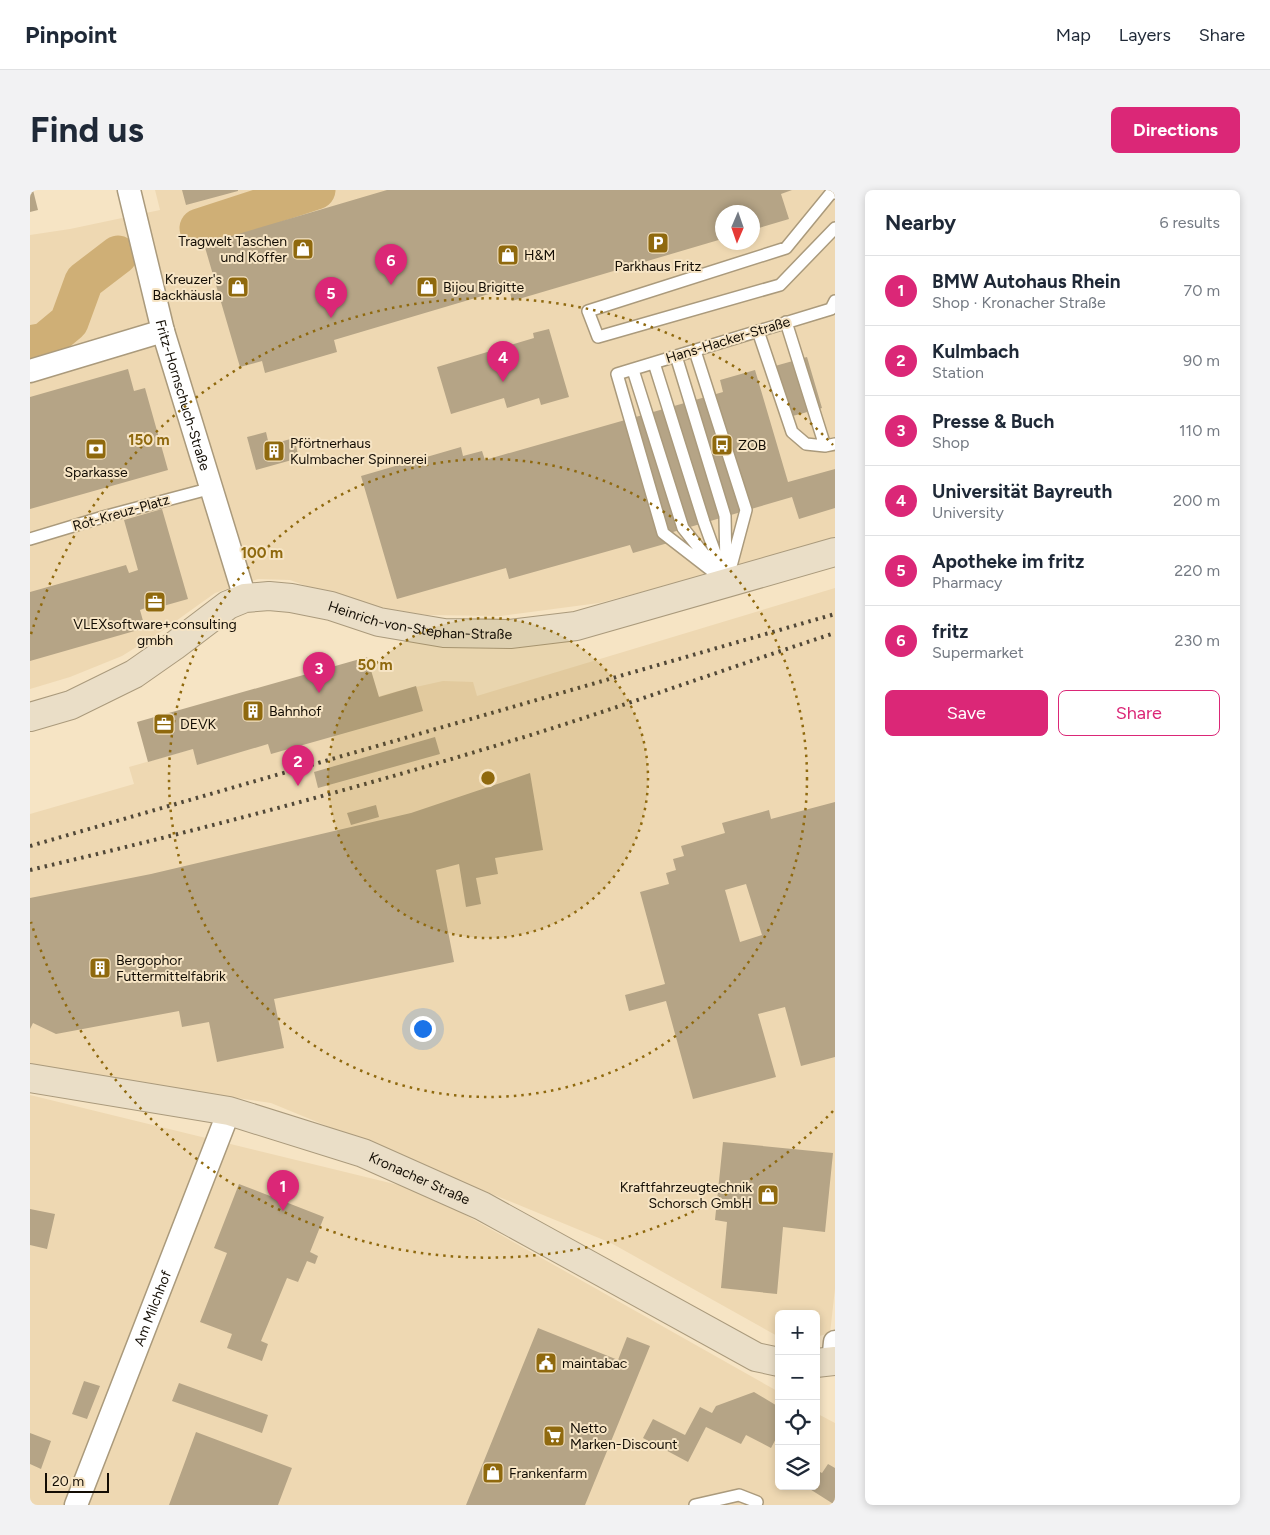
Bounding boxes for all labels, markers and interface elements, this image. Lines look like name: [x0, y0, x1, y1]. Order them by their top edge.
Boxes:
text: Pinpoint: [25, 20, 117, 49]
text: Map: [1056, 24, 1091, 46]
text: Layers: [1119, 24, 1171, 46]
text: Share: [1199, 24, 1245, 46]
button: Directions: [1111, 107, 1240, 153]
text: Find us: [30, 109, 144, 151]
north arrow: [715, 205, 760, 250]
text: Nearby: [885, 210, 956, 235]
text: 6 results: [1159, 213, 1220, 232]
parking icon: Parkhaus Fritz: [646, 231, 670, 255]
place label: Tragwelt Taschen und Koffer: [178, 233, 287, 266]
shop icon: Tragwelt Taschen und Koffer: [291, 237, 315, 261]
shop icon: H&M: [496, 243, 520, 267]
pin: 6: [375, 244, 407, 285]
place label: H&M: [524, 247, 555, 264]
place label: Parkhaus Fritz: [615, 258, 702, 275]
text: BMW Autohaus Rhein: [932, 270, 1121, 293]
place label: Kreuzer's Backhäusla: [152, 271, 222, 304]
shop icon: Kreuzer's Backhäusla: [226, 275, 250, 299]
shop icon: Bijou Brigitte: [415, 275, 439, 299]
pin: 5: [315, 277, 347, 318]
place label: Bijou Brigitte: [443, 279, 525, 296]
text: 1: [898, 281, 904, 300]
text: 70 m: [1184, 281, 1220, 300]
text: Shop · Kronacher Straße: [932, 293, 1106, 312]
street label: Hans-Hacker-Straße: [664, 313, 793, 367]
street label: Fritz-Hornschuch-Straße: [152, 318, 214, 473]
text: Kulmbach: [932, 340, 1019, 363]
pin: 4: [487, 341, 519, 382]
text: 2: [896, 351, 906, 370]
text: 90 m: [1183, 351, 1220, 370]
text: Station: [932, 363, 984, 382]
text: Presse & Buch: [932, 410, 1054, 433]
text: 3: [897, 421, 905, 440]
text: 110 m: [1179, 421, 1220, 440]
text: 150 m: [128, 431, 170, 449]
bus stop icon: ZOB: [710, 433, 734, 457]
text: Shop: [932, 433, 970, 452]
place label: Pförtnerhaus Kulmbacher Spinnerei: [290, 435, 427, 468]
bank icon: Sparkasse: [84, 437, 108, 461]
place label: ZOB: [738, 437, 766, 454]
building icon: Pförtnerhaus Kulmbacher Spinnerei: [262, 439, 286, 463]
place label: Sparkasse: [64, 464, 128, 481]
text: Universität Bayreuth: [932, 480, 1112, 503]
street label: Rot-Kreuz-Platz: [71, 491, 171, 535]
text: 4: [896, 491, 906, 510]
text: 200 m: [1173, 491, 1220, 510]
text: University: [932, 503, 1004, 522]
text: 100 m: [241, 544, 283, 562]
text: Apotheke im fritz: [932, 550, 1084, 573]
text: 5: [896, 561, 906, 580]
text: 220 m: [1174, 561, 1220, 580]
text: Pharmacy: [932, 573, 1002, 592]
office icon: VLEXsoftware+consulting gmbh: [143, 590, 167, 614]
street label: Heinrich-von-Stephan-Straße: [326, 597, 513, 643]
place label: VLEXsoftware+consulting gmbh: [73, 616, 237, 649]
text: fritz: [932, 620, 968, 643]
text: 6: [896, 631, 906, 650]
text: 230 m: [1175, 631, 1220, 650]
text: Supermarket: [932, 643, 1024, 662]
pin: 3: [303, 652, 335, 693]
text: 50 m: [357, 656, 393, 674]
button: Save: [885, 690, 1048, 736]
button: Share: [1058, 690, 1220, 736]
building icon: Bahnhof: [241, 699, 265, 723]
place label: Bahnhof: [269, 703, 322, 720]
office icon: DEVK: [152, 712, 176, 736]
place label: DEVK: [180, 716, 217, 733]
pin: 2: [282, 745, 314, 786]
centre of rings: [479, 769, 497, 787]
place label: Bergophor Futtermittelfabrik: [116, 952, 226, 985]
building icon: Bergophor Futtermittelfabrik: [88, 956, 112, 980]
your location: [410, 1016, 436, 1042]
street label: Kronacher Straße: [366, 1148, 473, 1208]
pin: 1: [267, 1170, 299, 1211]
place label: Kraftfahrzeugtechnik Schorsch GmbH: [620, 1179, 752, 1212]
shop icon: Kraftfahrzeugtechnik Schorsch GmbH: [756, 1183, 780, 1207]
street label: Am Milchhof: [130, 1267, 175, 1348]
map controls: [775, 1310, 820, 1490]
button: +: [775, 1310, 820, 1355]
public building icon: maintabac: [534, 1351, 558, 1375]
place label: maintabac: [562, 1355, 628, 1372]
button: −: [775, 1355, 820, 1400]
button: locate: [775, 1400, 820, 1445]
place label: Netto Marken-Discount: [570, 1420, 678, 1453]
supermarket icon: Netto Marken-Discount: [542, 1424, 566, 1448]
button: layers: [775, 1445, 820, 1490]
shop icon: Frankenfarm: [481, 1461, 505, 1485]
place label: Frankenfarm: [509, 1465, 587, 1482]
scale bar: [45, 1470, 109, 1493]
text: 20 m: [52, 1473, 84, 1490]

